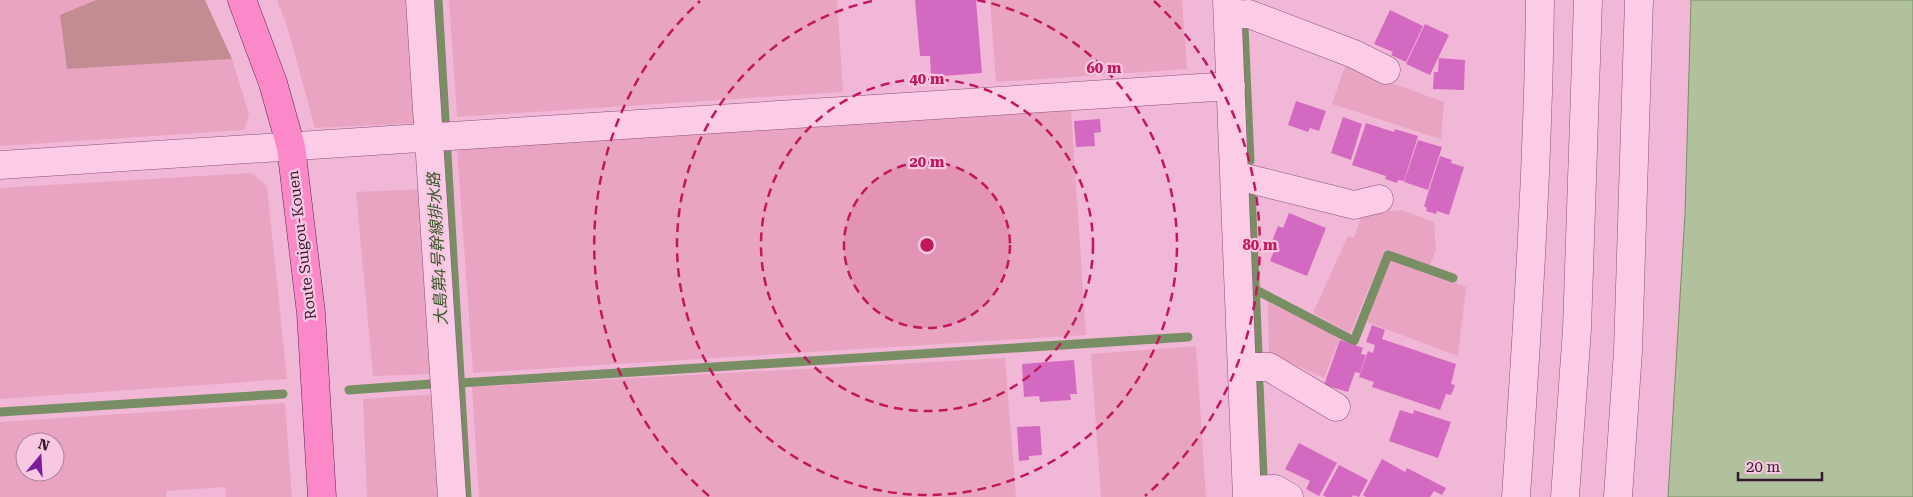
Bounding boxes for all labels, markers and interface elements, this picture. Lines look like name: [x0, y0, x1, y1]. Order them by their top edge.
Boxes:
text: 60 m: [1086, 59, 1122, 77]
text: 40 m: [909, 70, 945, 88]
text: 20 m: [909, 153, 945, 171]
street label: Route Suigou-Kouen: [284, 169, 320, 321]
water label: 大島第4号幹線排水路: [424, 170, 451, 326]
centre of rings: [918, 236, 936, 254]
text: 80 m: [1242, 236, 1278, 254]
north arrow: [15, 432, 65, 482]
text: N: [36, 435, 52, 454]
scale bar: [1738, 450, 1822, 482]
text: 20 m: [1746, 458, 1781, 476]

